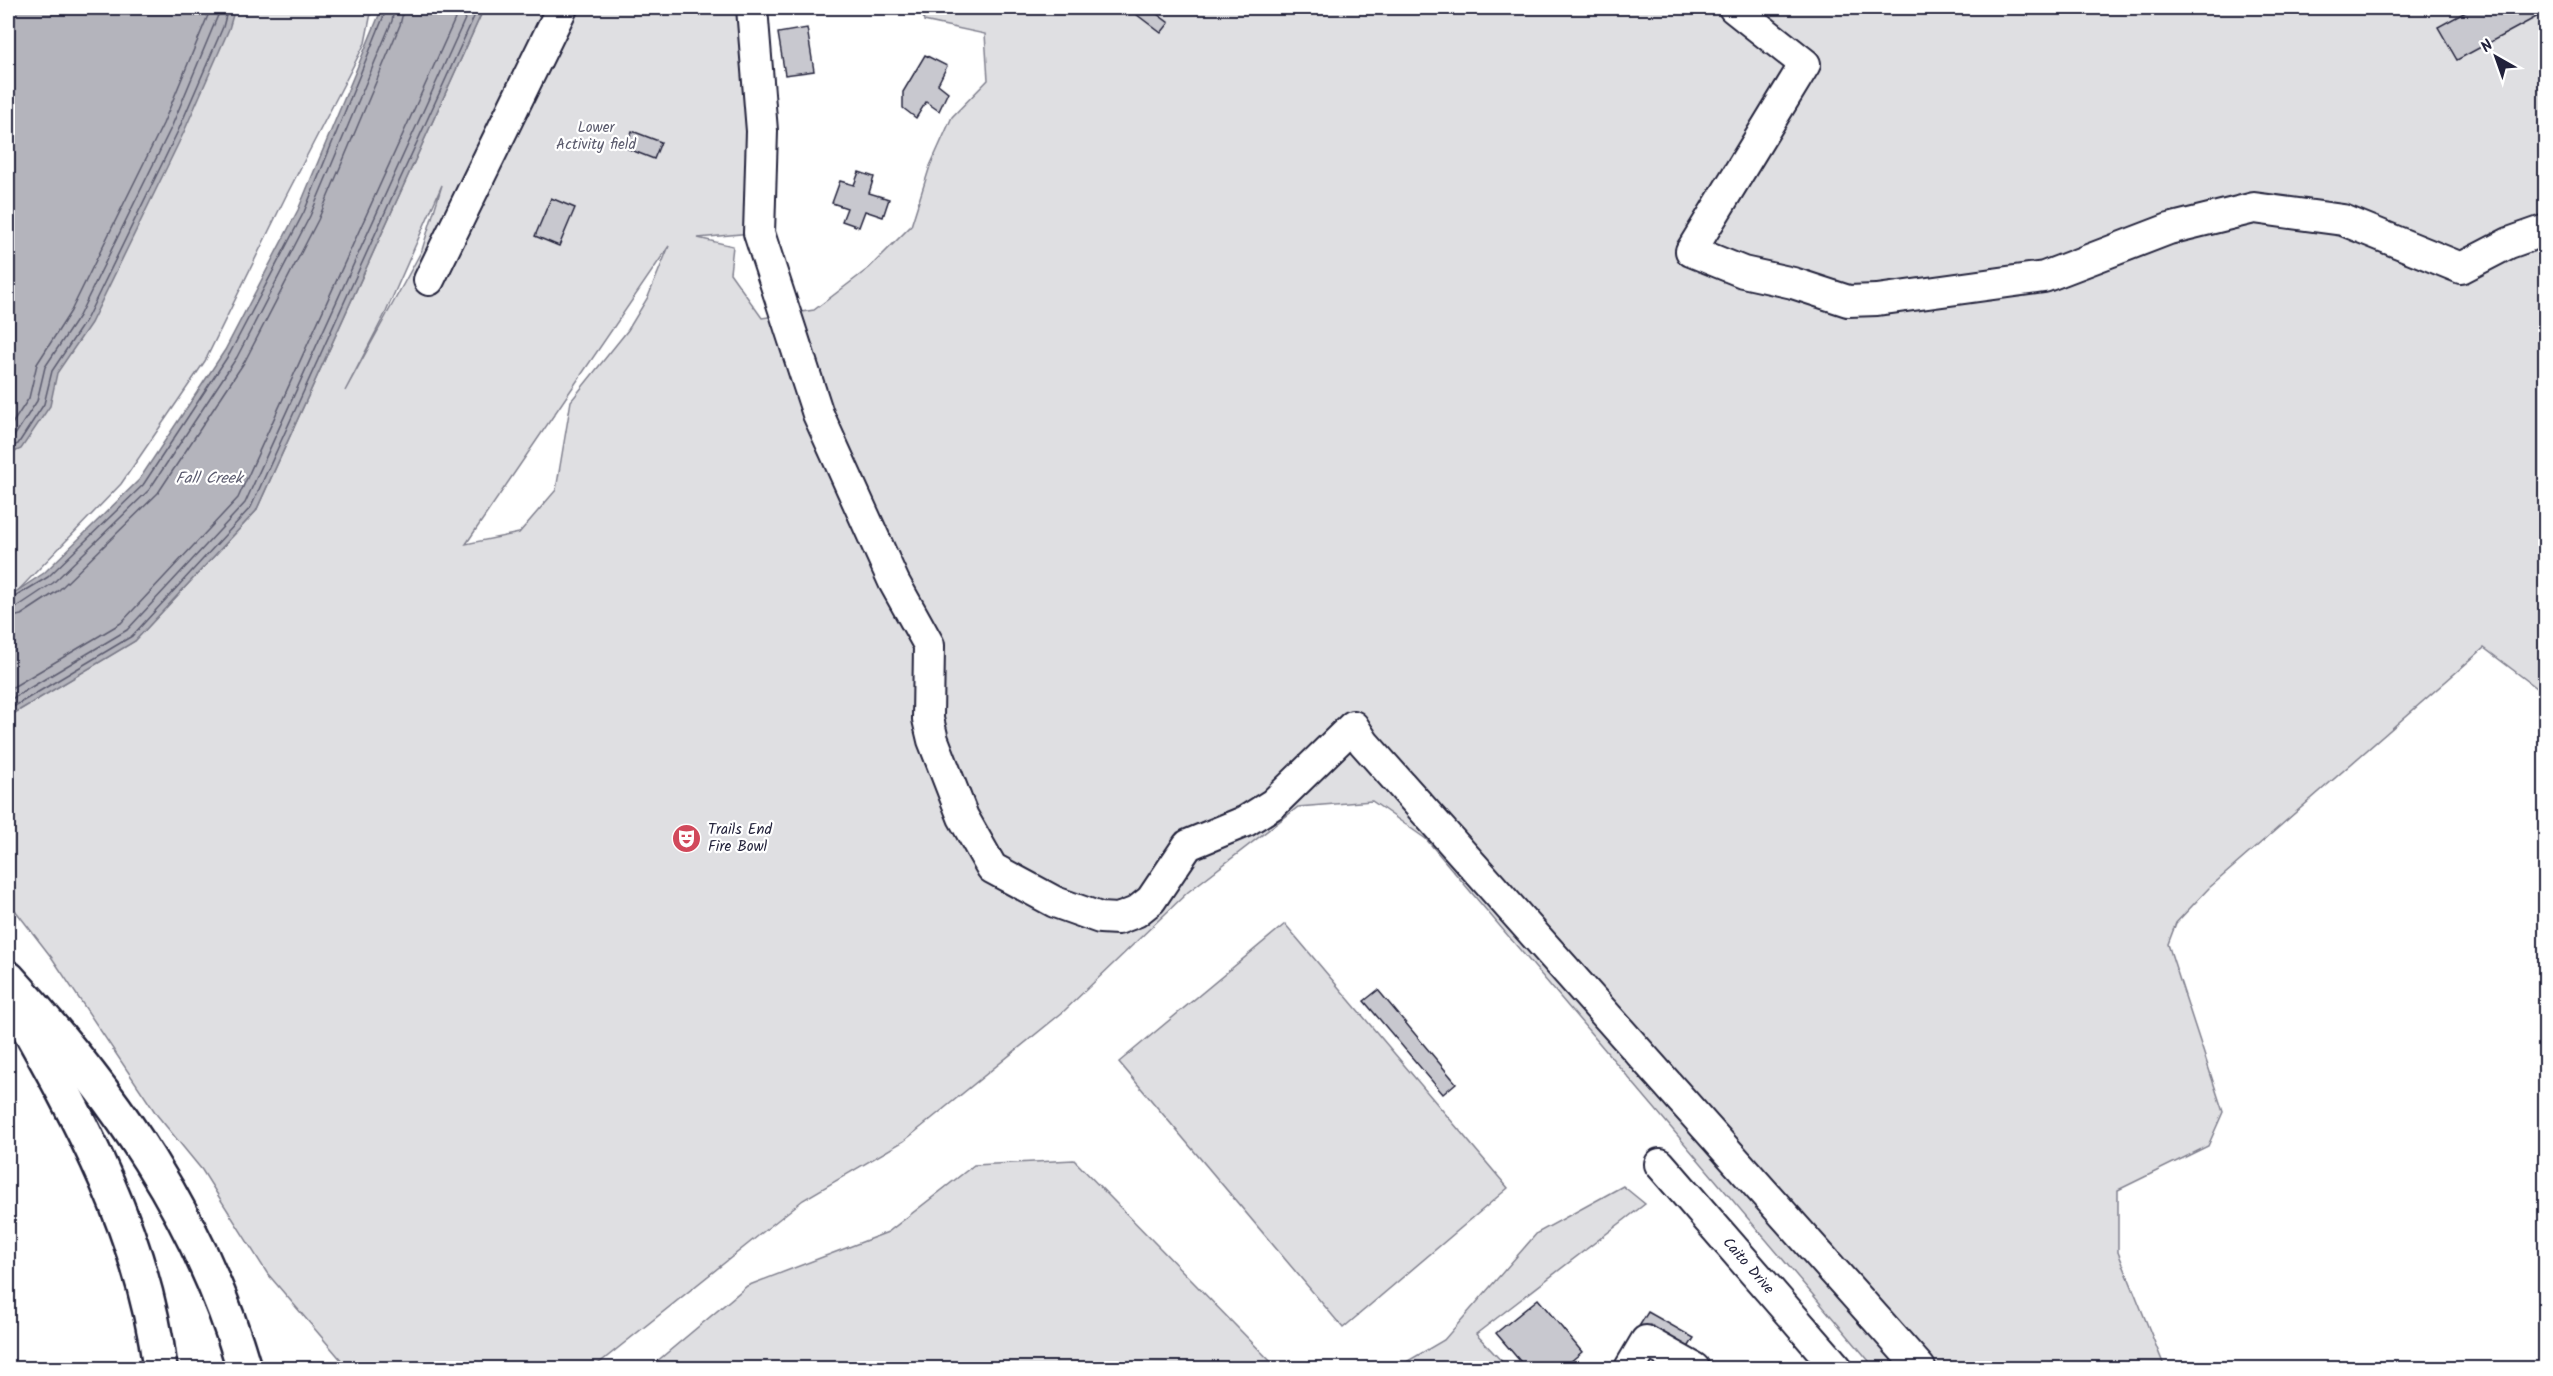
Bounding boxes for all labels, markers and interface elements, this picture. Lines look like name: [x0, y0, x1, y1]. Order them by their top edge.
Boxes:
north arrow: [2466, 27, 2526, 87]
text: N: [2475, 34, 2499, 59]
park label: Lower Activity field: [556, 116, 636, 157]
water label: Fall Creek: [176, 466, 245, 491]
place label: Trails End Fire Bowl: [708, 818, 772, 859]
theatre icon: Trails End Fire Bowl: [671, 823, 703, 855]
street label: Caito Drive: [1716, 1232, 1780, 1300]

